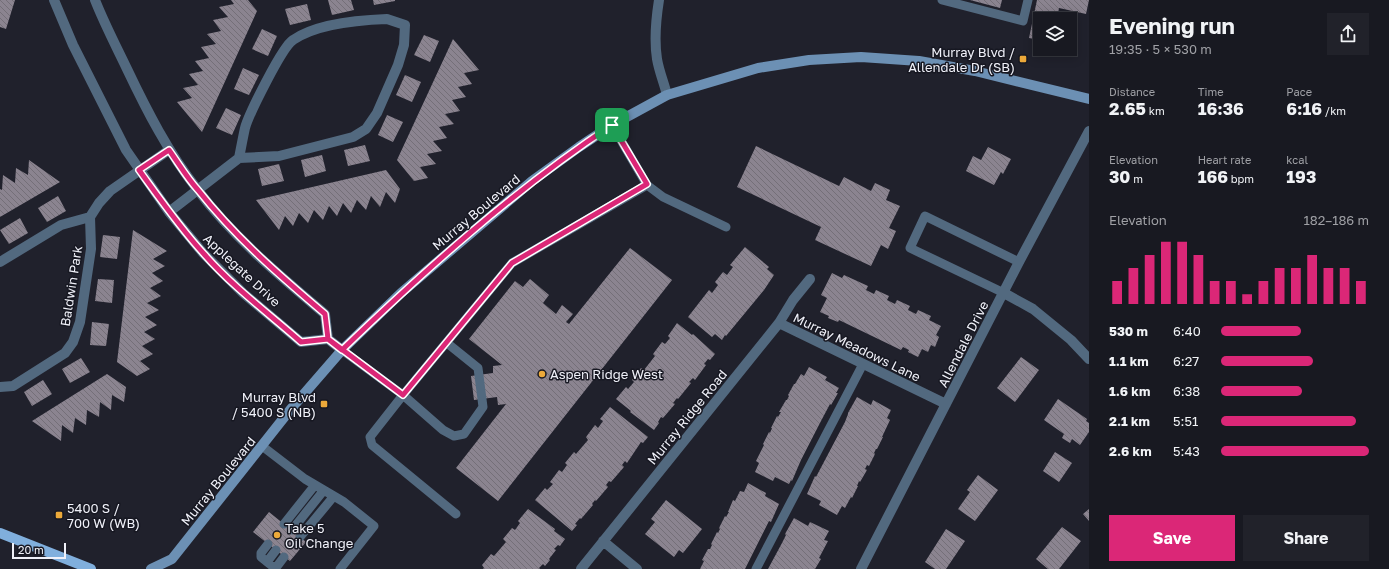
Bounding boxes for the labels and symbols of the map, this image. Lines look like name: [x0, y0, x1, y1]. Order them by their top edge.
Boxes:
place label: Murray Blvd / Allendale Dr (SB): [908, 44, 1015, 75]
marker: Murray Blvd / Allendale Dr (SB): [1018, 54, 1028, 64]
pin: [595, 108, 629, 142]
street label: Murray Boulevard: [429, 171, 523, 253]
street label: Applegate Drive: [200, 230, 284, 310]
street label: Baldwin Park: [57, 244, 85, 327]
street label: Allendale Drive: [934, 298, 992, 390]
street label: Murray Meadows Lane: [791, 309, 923, 385]
place label: Aspen Ridge West: [550, 366, 663, 382]
street label: Murray Ridge Road: [644, 366, 730, 468]
marker: Aspen Ridge West: [537, 369, 547, 379]
place label: Murray Blvd / 5400 S (NB): [232, 389, 316, 420]
marker: Murray Blvd / 5400 S (NB): [319, 399, 329, 409]
street label: Murray Boulevard: [177, 433, 259, 529]
place label: 5400 S / 700 W (WB): [67, 500, 140, 531]
marker: 5400 S / 700 W (WB): [54, 510, 64, 520]
place label: Take 5 Oil Change: [285, 520, 353, 551]
marker: Take 5 Oil Change: [272, 530, 282, 540]
scale bar: [12, 541, 66, 560]

